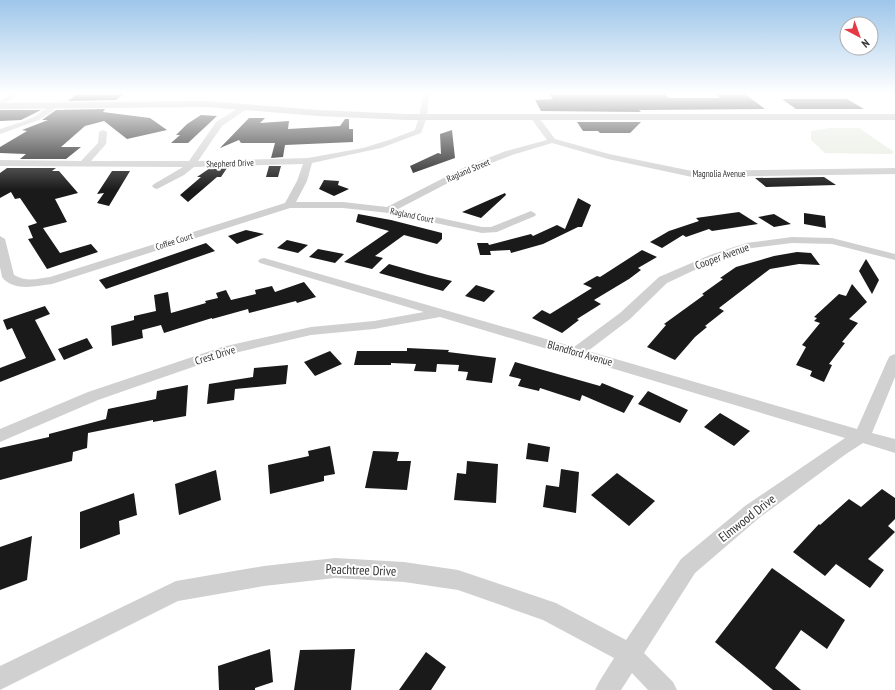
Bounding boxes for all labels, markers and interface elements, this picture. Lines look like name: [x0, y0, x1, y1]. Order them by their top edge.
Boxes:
north arrow: [839, 16, 879, 56]
text: N: [859, 36, 872, 51]
street label: Ragland Street: [445, 156, 492, 184]
street label: Shepherd Drive: [206, 157, 254, 169]
street label: Magnolia Avenue: [692, 168, 746, 179]
street label: Ragland Court: [389, 205, 435, 225]
street label: Coffee Court: [154, 230, 194, 252]
street label: Cooper Avenue: [693, 240, 751, 272]
street label: Blandford Avenue: [546, 337, 615, 369]
street label: Crest Drive: [193, 342, 237, 368]
street label: Elmwood Drive: [715, 490, 779, 546]
street label: Peachtree Drive: [325, 560, 397, 580]

